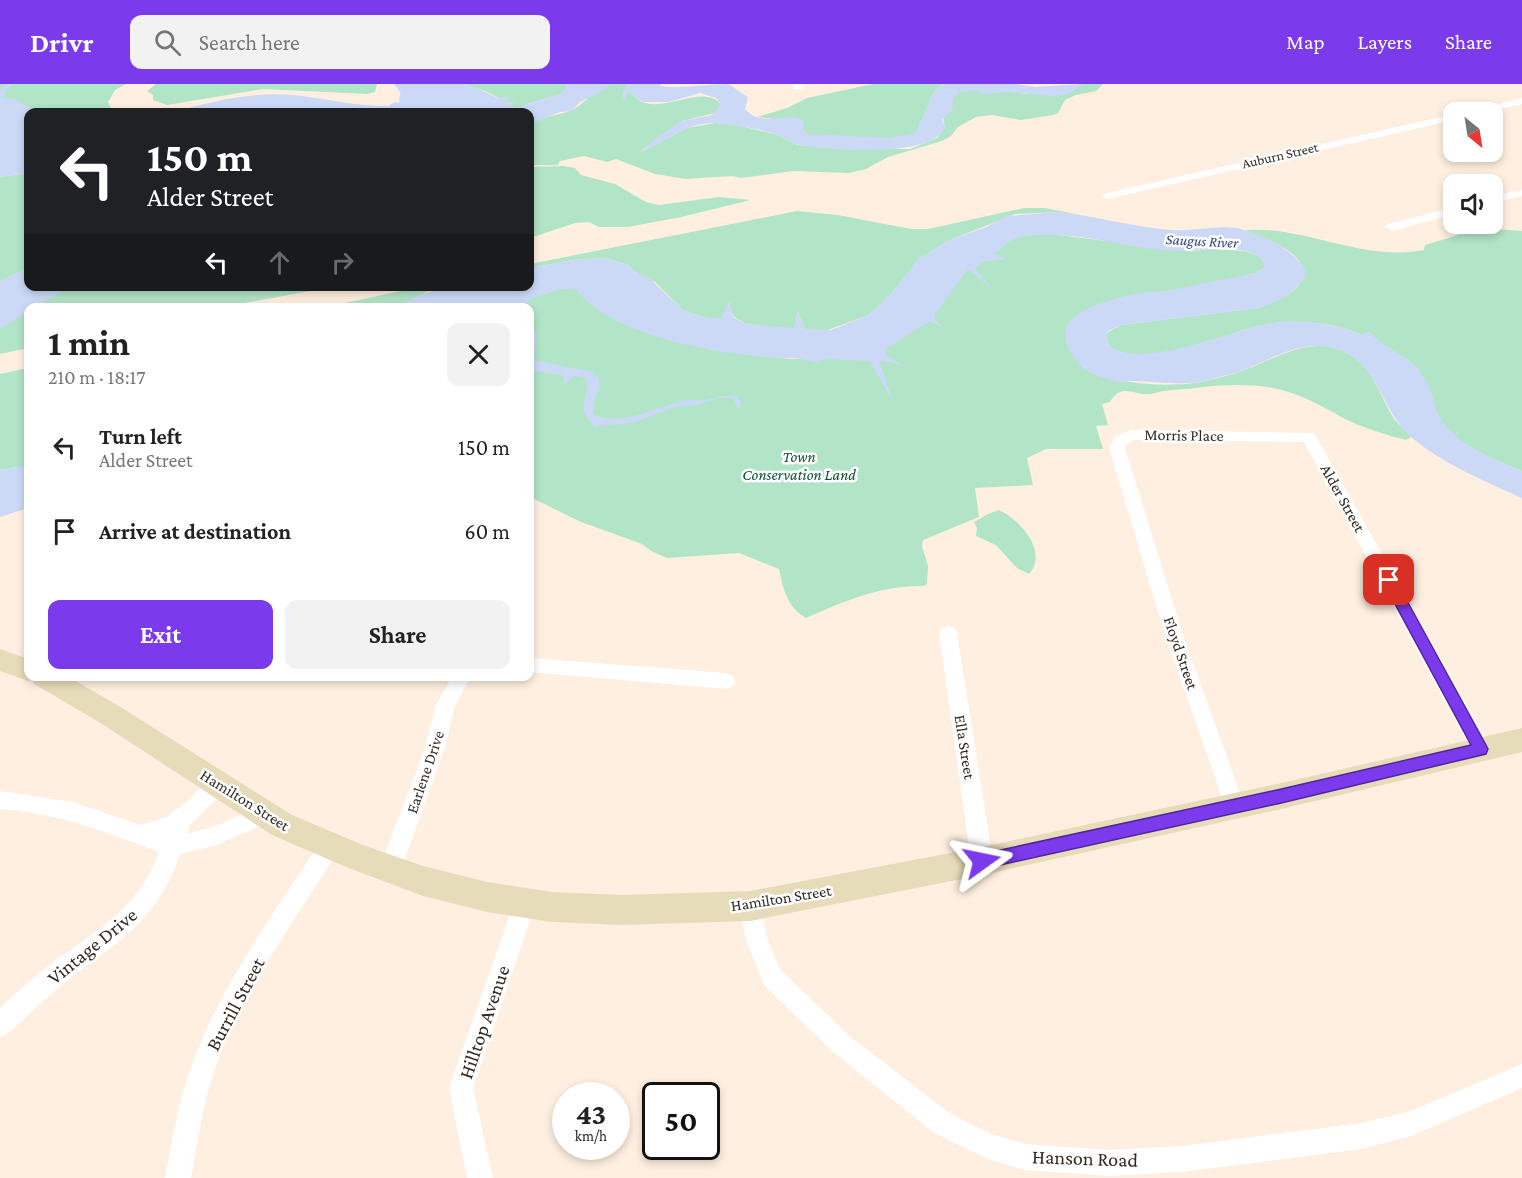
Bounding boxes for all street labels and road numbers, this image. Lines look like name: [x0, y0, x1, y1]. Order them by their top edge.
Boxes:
street label: Auburn Street: [1240, 138, 1320, 172]
street label: Morris Place: [1144, 426, 1224, 444]
street label: Alder Street: [1317, 461, 1369, 535]
street label: Floyd Street: [1160, 614, 1202, 693]
street label: Ella Street: [952, 714, 979, 781]
street label: Earlene Drive: [403, 728, 447, 816]
street label: Hamilton Street: [198, 766, 293, 834]
street label: Hamilton Street: [730, 882, 833, 914]
street label: Vintage Drive: [43, 903, 142, 989]
street label: Burrill Street: [201, 953, 269, 1054]
street label: Hilltop Avenue: [454, 962, 515, 1082]
street label: Hanson Road: [1032, 1145, 1139, 1171]

